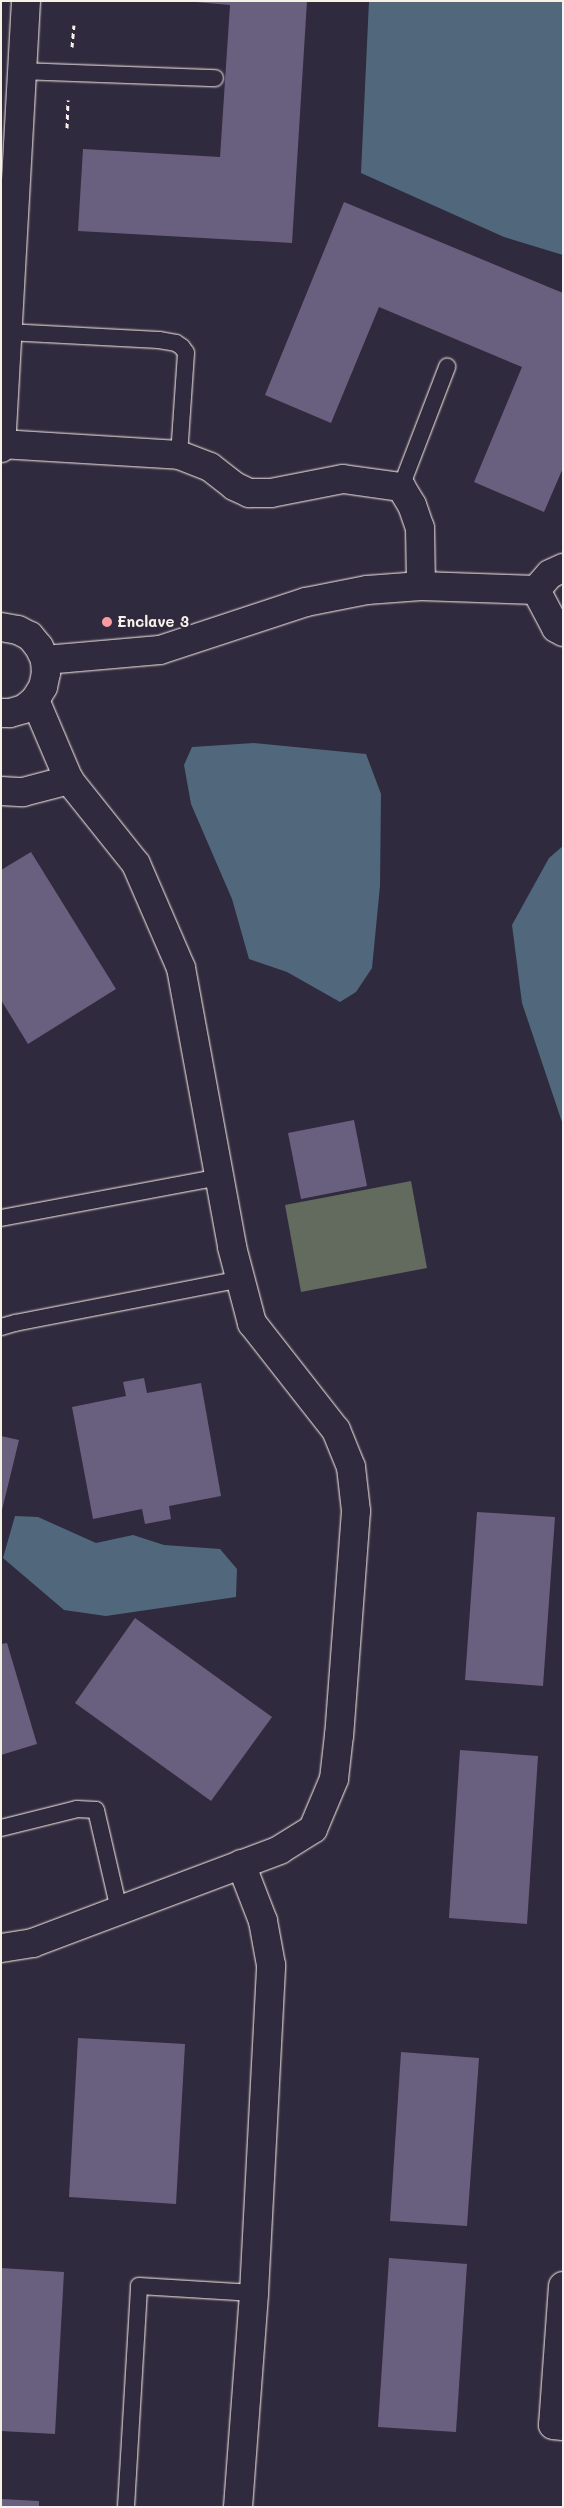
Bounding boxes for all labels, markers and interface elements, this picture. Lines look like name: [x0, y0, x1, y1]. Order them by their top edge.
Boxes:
place label: Enclave 3: [117, 613, 189, 631]
marker: Enclave 3: [101, 616, 113, 628]

